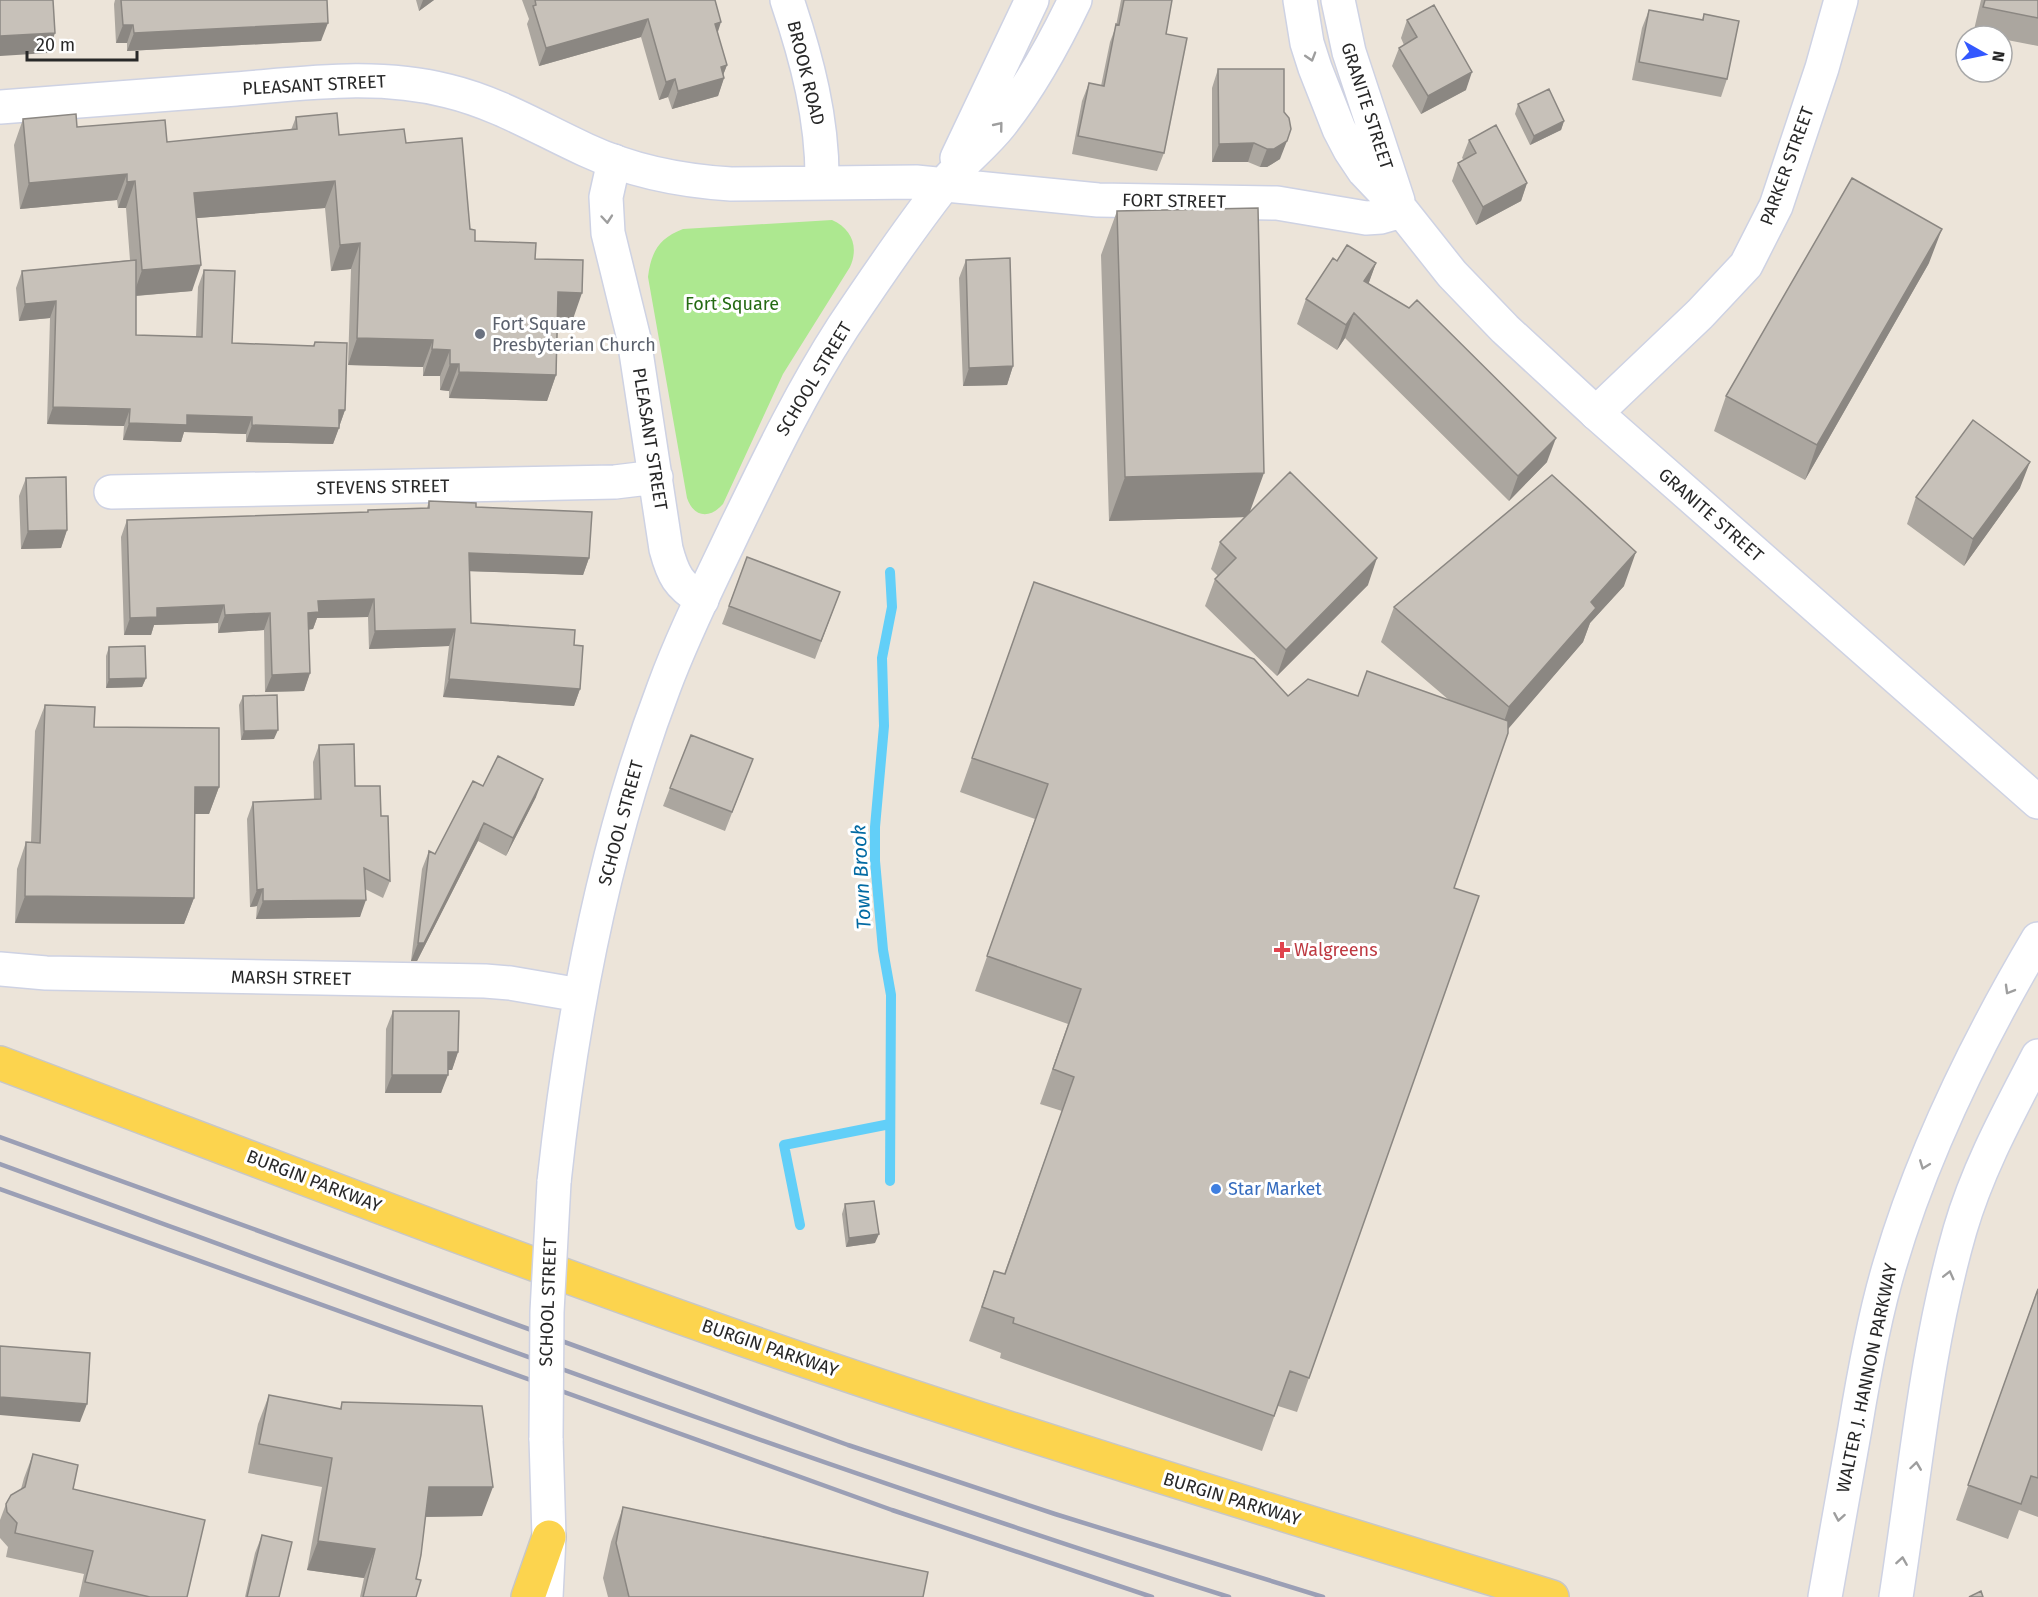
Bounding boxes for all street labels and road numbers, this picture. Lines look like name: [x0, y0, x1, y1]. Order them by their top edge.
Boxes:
street label: BROOK ROAD: [782, 18, 830, 128]
street label: GRANITE STREET: [1336, 40, 1398, 173]
street label: PLEASANT STREET: [242, 70, 387, 100]
street label: PARKER STREET: [1755, 103, 1819, 228]
street label: FORT STREET: [1122, 189, 1227, 213]
street label: SCHOOL STREET: [771, 317, 857, 440]
street label: PLEASANT STREET: [628, 366, 672, 512]
street label: GRANITE STREET: [1654, 463, 1769, 567]
street label: STEVENS STREET: [316, 475, 450, 499]
street label: SCHOOL STREET: [594, 757, 648, 888]
street label: MARSH STREET: [231, 966, 352, 990]
street label: BURGIN PARKWAY: [243, 1145, 385, 1217]
street label: SCHOOL STREET: [535, 1236, 561, 1367]
street label: WALTER J. HANNON PARKWAY: [1832, 1261, 1902, 1495]
street label: BURGIN PARKWAY: [699, 1314, 841, 1382]
street label: BURGIN PARKWAY: [1161, 1468, 1304, 1530]

